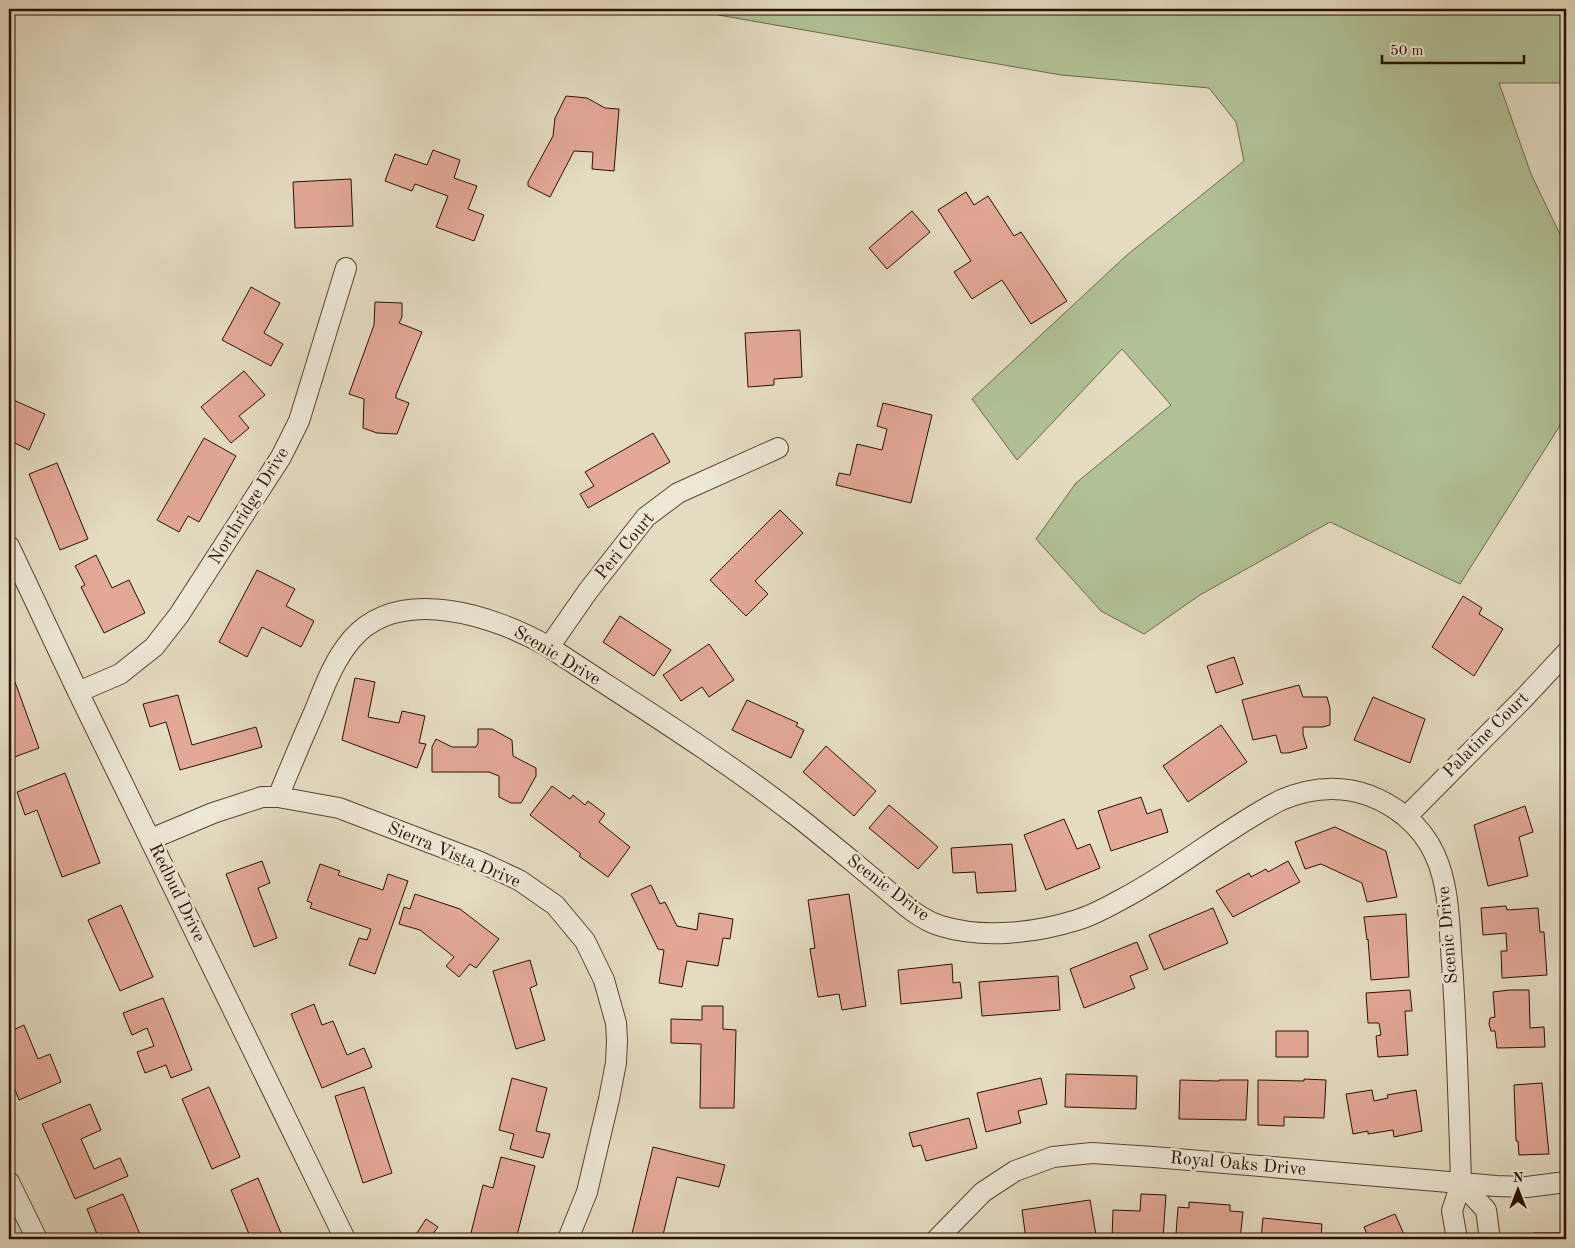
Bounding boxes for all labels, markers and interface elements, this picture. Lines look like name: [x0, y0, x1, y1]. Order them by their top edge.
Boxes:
scale bar: [1382, 32, 1525, 64]
text: 50 m: [1390, 44, 1424, 59]
street label: Northridge Drive: [206, 444, 292, 568]
street label: Peri Court: [592, 509, 658, 583]
street label: Scenic Drive: [510, 623, 604, 689]
street label: Palatine Court: [1440, 689, 1532, 781]
street label: Sierra Vista Drive: [385, 819, 523, 891]
street label: Redbud Drive: [145, 841, 209, 945]
street label: Scenic Drive: [843, 851, 933, 925]
street label: Scenic Drive: [1435, 885, 1461, 985]
street label: Royal Oaks Drive: [1169, 1149, 1307, 1179]
north arrow: [1492, 1166, 1542, 1216]
text: N: [1513, 1171, 1524, 1185]

